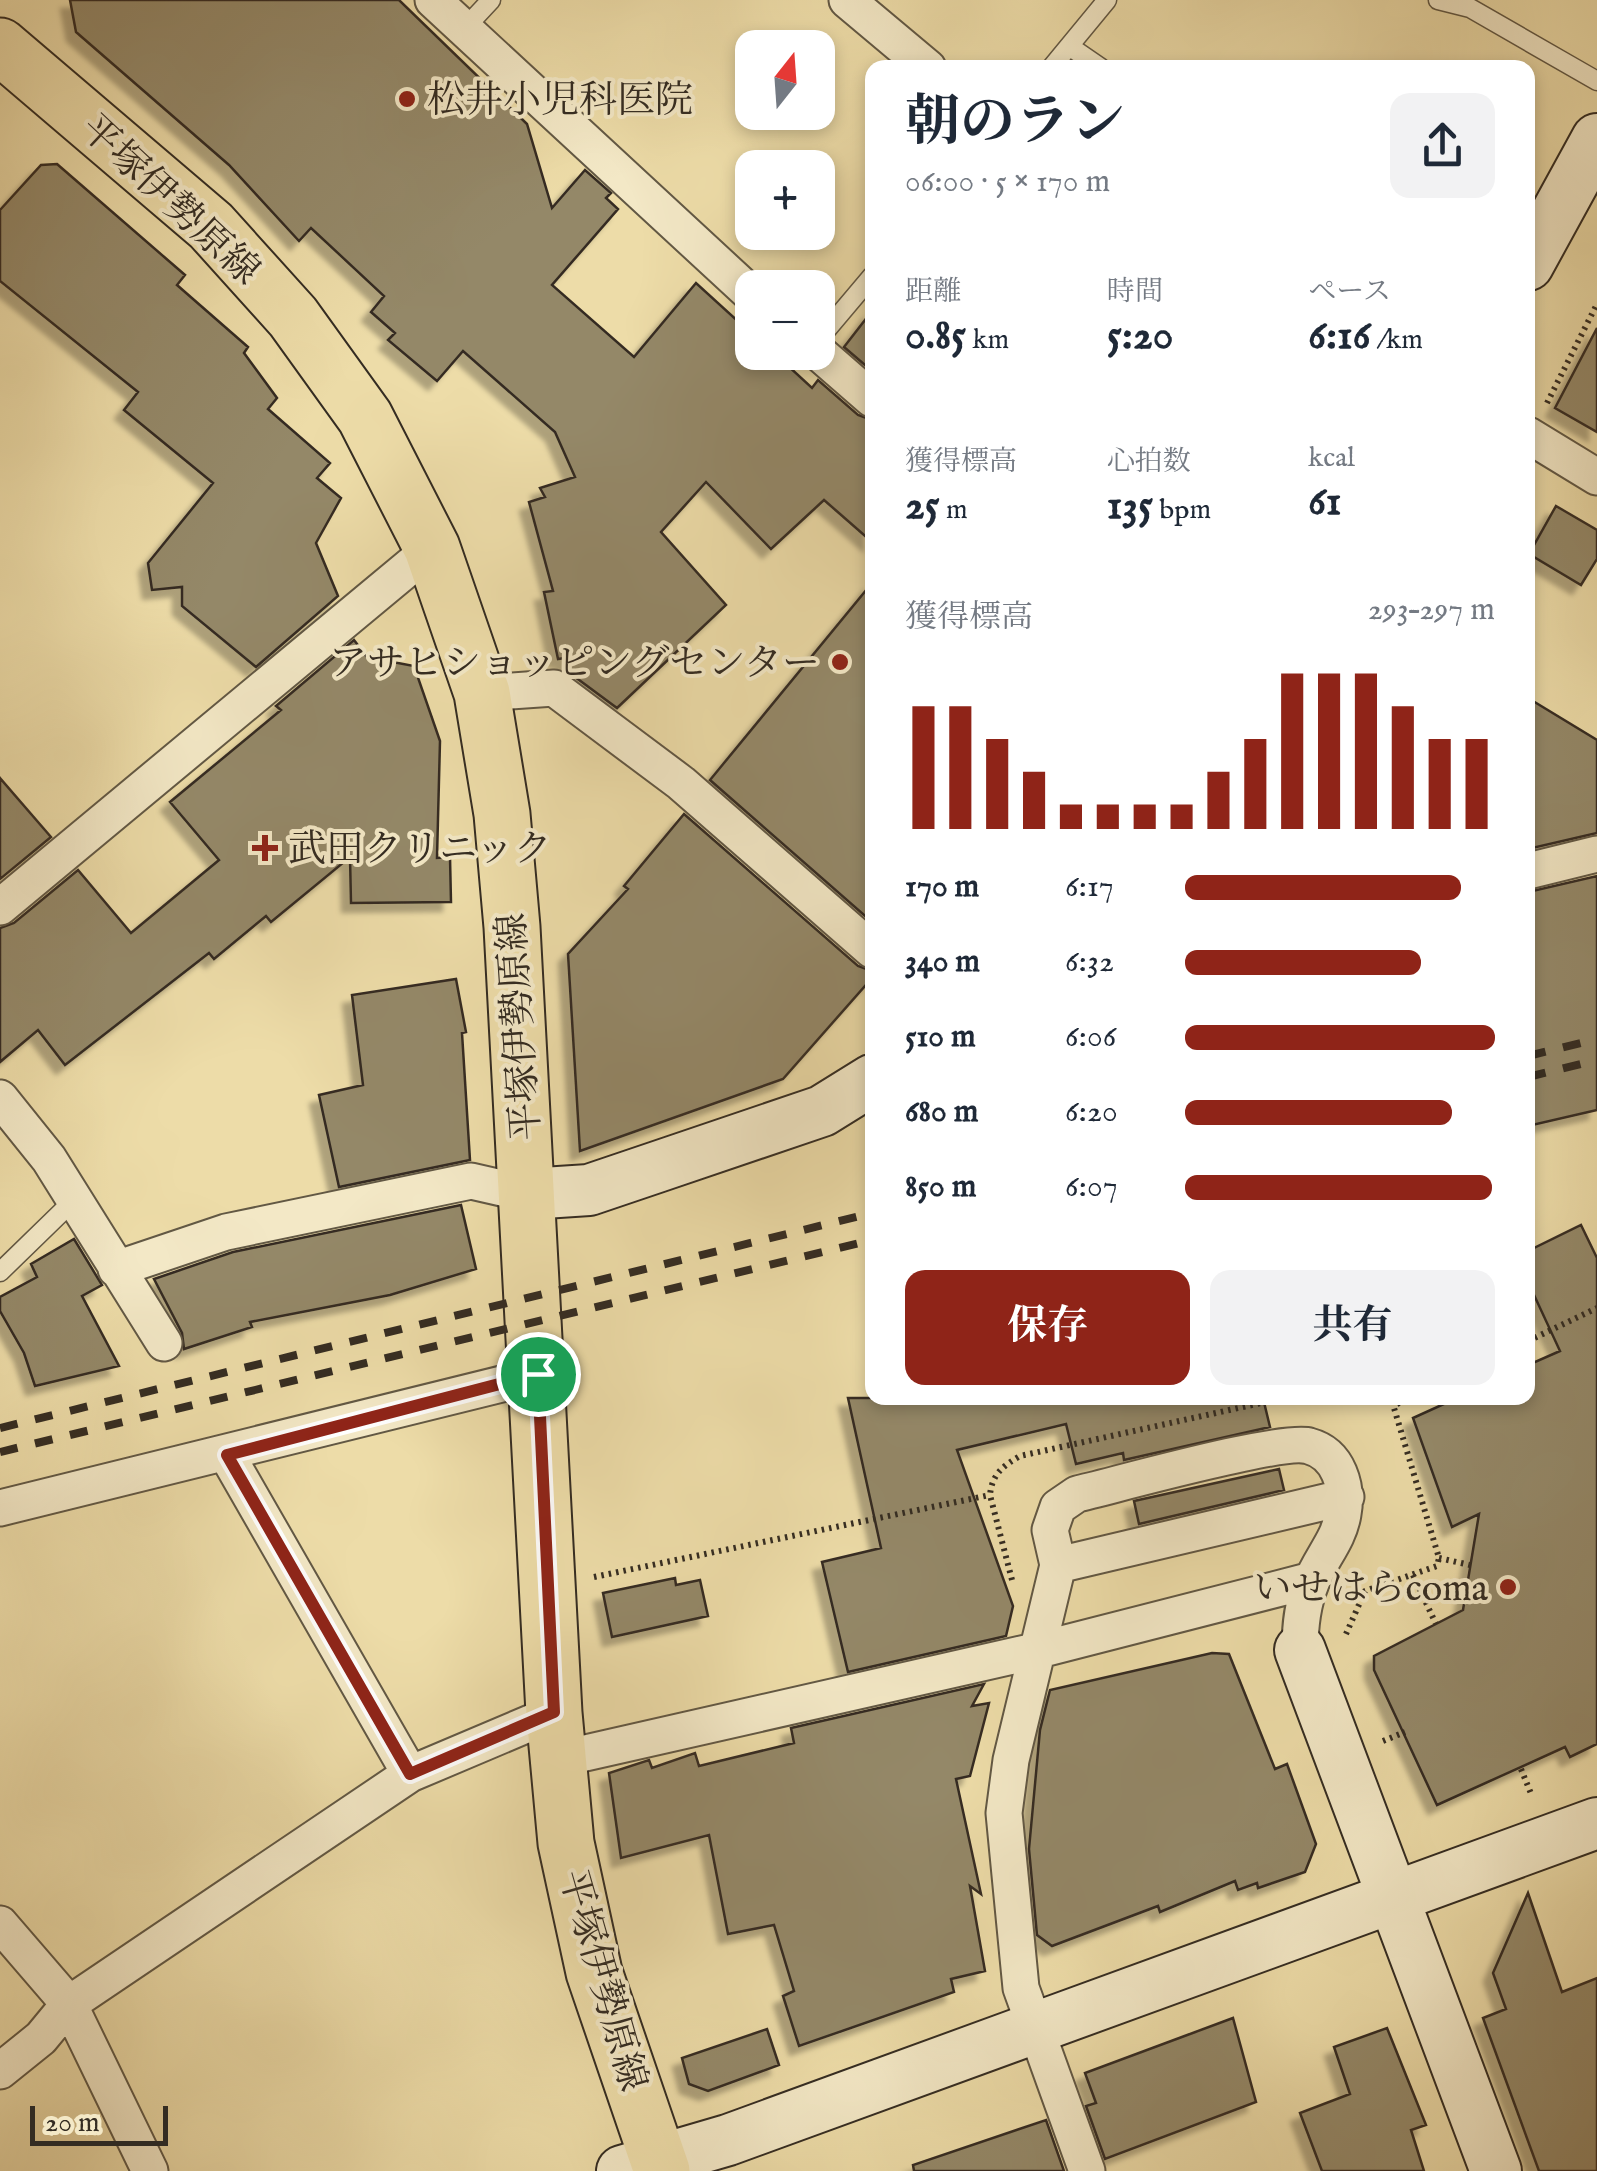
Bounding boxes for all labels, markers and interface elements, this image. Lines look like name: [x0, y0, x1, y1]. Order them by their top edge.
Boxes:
north arrow: [735, 30, 835, 130]
map controls: [735, 30, 835, 370]
place label: 松井小児科医院: [427, 78, 693, 126]
marker: 松井小児科医院: [396, 88, 418, 110]
text: 朝のラン: [905, 89, 1125, 159]
button: share: [1390, 93, 1495, 198]
street label: 平塚伊勢原線: [69, 106, 269, 296]
button: +: [735, 150, 835, 250]
text: 06:00 · 5 × 170 m: [905, 162, 1110, 203]
button: −: [735, 270, 835, 370]
text: 距離: [905, 275, 961, 310]
text: 時間: [1107, 275, 1163, 310]
text: ペース: [1308, 275, 1391, 310]
text: 0.85: [905, 310, 966, 363]
text: 5:20: [1107, 310, 1173, 363]
text: 6:16: [1308, 310, 1371, 363]
text: km: [966, 323, 1009, 358]
text: /km: [1371, 323, 1423, 358]
text: kcal: [1308, 441, 1355, 476]
text: 獲得標高: [905, 445, 1017, 480]
text: 心拍数: [1107, 445, 1191, 480]
text: 61: [1308, 476, 1341, 529]
text: 25: [905, 480, 940, 533]
text: 135: [1107, 480, 1153, 533]
text: m: [940, 493, 968, 528]
text: bpm: [1153, 493, 1211, 528]
text: 293–297 m: [1368, 590, 1495, 631]
text: 獲得標高: [905, 598, 1033, 639]
place label: アサヒショッピングセンター: [329, 641, 820, 689]
marker: アサヒショッピングセンター: [829, 651, 851, 673]
place label: 武田クリニック: [288, 827, 552, 875]
marker: 武田クリニック: [252, 835, 278, 861]
text: 170 m: [905, 867, 979, 908]
text: 6:17: [1065, 867, 1114, 908]
street label: 平塚伊勢原線: [489, 911, 553, 1142]
text: 340 m: [905, 942, 980, 983]
text: 6:32: [1065, 942, 1114, 983]
text: 510 m: [905, 1017, 976, 1058]
text: 6:06: [1065, 1017, 1116, 1058]
text: 680 m: [905, 1092, 978, 1133]
text: 6:20: [1065, 1092, 1118, 1133]
text: 850 m: [905, 1167, 976, 1208]
text: 6:07: [1065, 1167, 1118, 1208]
button: 保存: [905, 1270, 1190, 1385]
button: 共有: [1210, 1270, 1495, 1385]
pin: [496, 1332, 581, 1417]
icon: arrive: [511, 1347, 566, 1402]
place label: いせはらcoma: [1253, 1566, 1489, 1614]
marker: いせはらcoma: [1497, 1576, 1519, 1598]
street label: 平塚伊勢原線: [547, 1865, 656, 2097]
scale bar: [30, 2101, 168, 2146]
text: 20 m: [45, 2106, 100, 2141]

